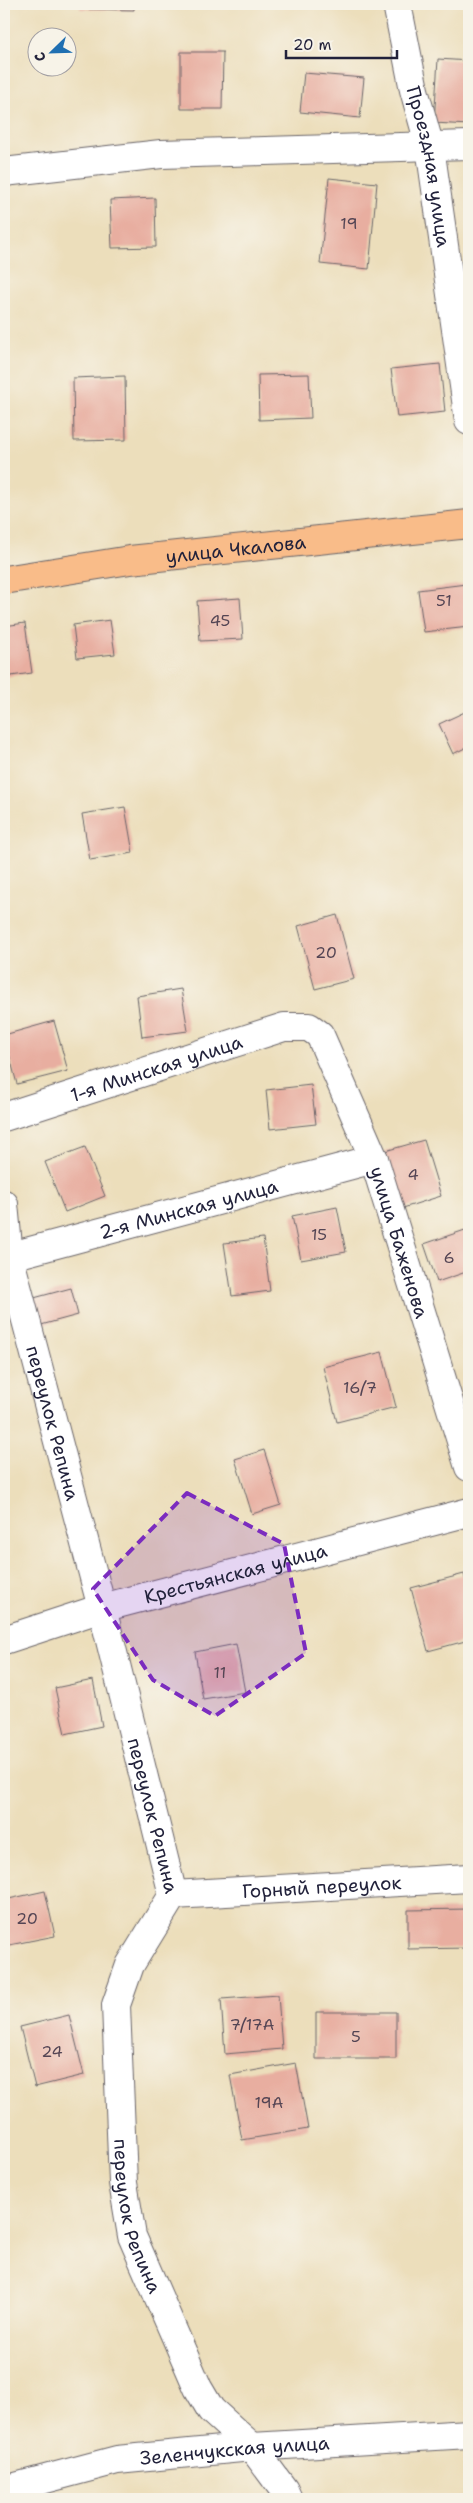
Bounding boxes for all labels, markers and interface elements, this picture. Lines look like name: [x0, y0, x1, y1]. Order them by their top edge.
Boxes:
north arrow: [28, 28, 78, 78]
scale bar: [286, 28, 397, 60]
text: 20 m: [293, 35, 332, 55]
text: С: [30, 50, 50, 65]
street label: Проездная улица: [401, 83, 456, 249]
house number: 19: [340, 213, 358, 234]
street label: улица Чкалова: [165, 529, 307, 569]
house number: 51: [436, 590, 452, 611]
house number: 45: [210, 610, 230, 631]
house number: 20: [315, 942, 337, 963]
street label: 1-я Минская улица: [67, 1029, 246, 1108]
street label: улица Баженова: [364, 1163, 434, 1322]
house number: 4: [407, 1164, 419, 1185]
street label: 2-я Минская улица: [97, 1173, 281, 1245]
house number: 15: [311, 1224, 327, 1245]
house number: 6: [443, 1247, 455, 1268]
street label: переулок Репина: [20, 1343, 85, 1503]
house number: 16/7: [343, 1377, 377, 1398]
street label: Крестьянская улица: [141, 1538, 330, 1609]
house number: 11: [214, 1662, 226, 1683]
street label: переулок Репина: [122, 1735, 184, 1896]
street label: Горный переулок: [242, 1870, 402, 1904]
house number: 20: [16, 1908, 38, 1929]
house number: 7/17А: [230, 2014, 274, 2035]
house number: 5: [351, 2026, 361, 2047]
house number: 24: [41, 2041, 63, 2062]
house number: 19А: [255, 2092, 283, 2113]
street label: переулок Репина: [108, 2138, 167, 2297]
street label: Зеленчукская улица: [139, 2430, 330, 2471]

